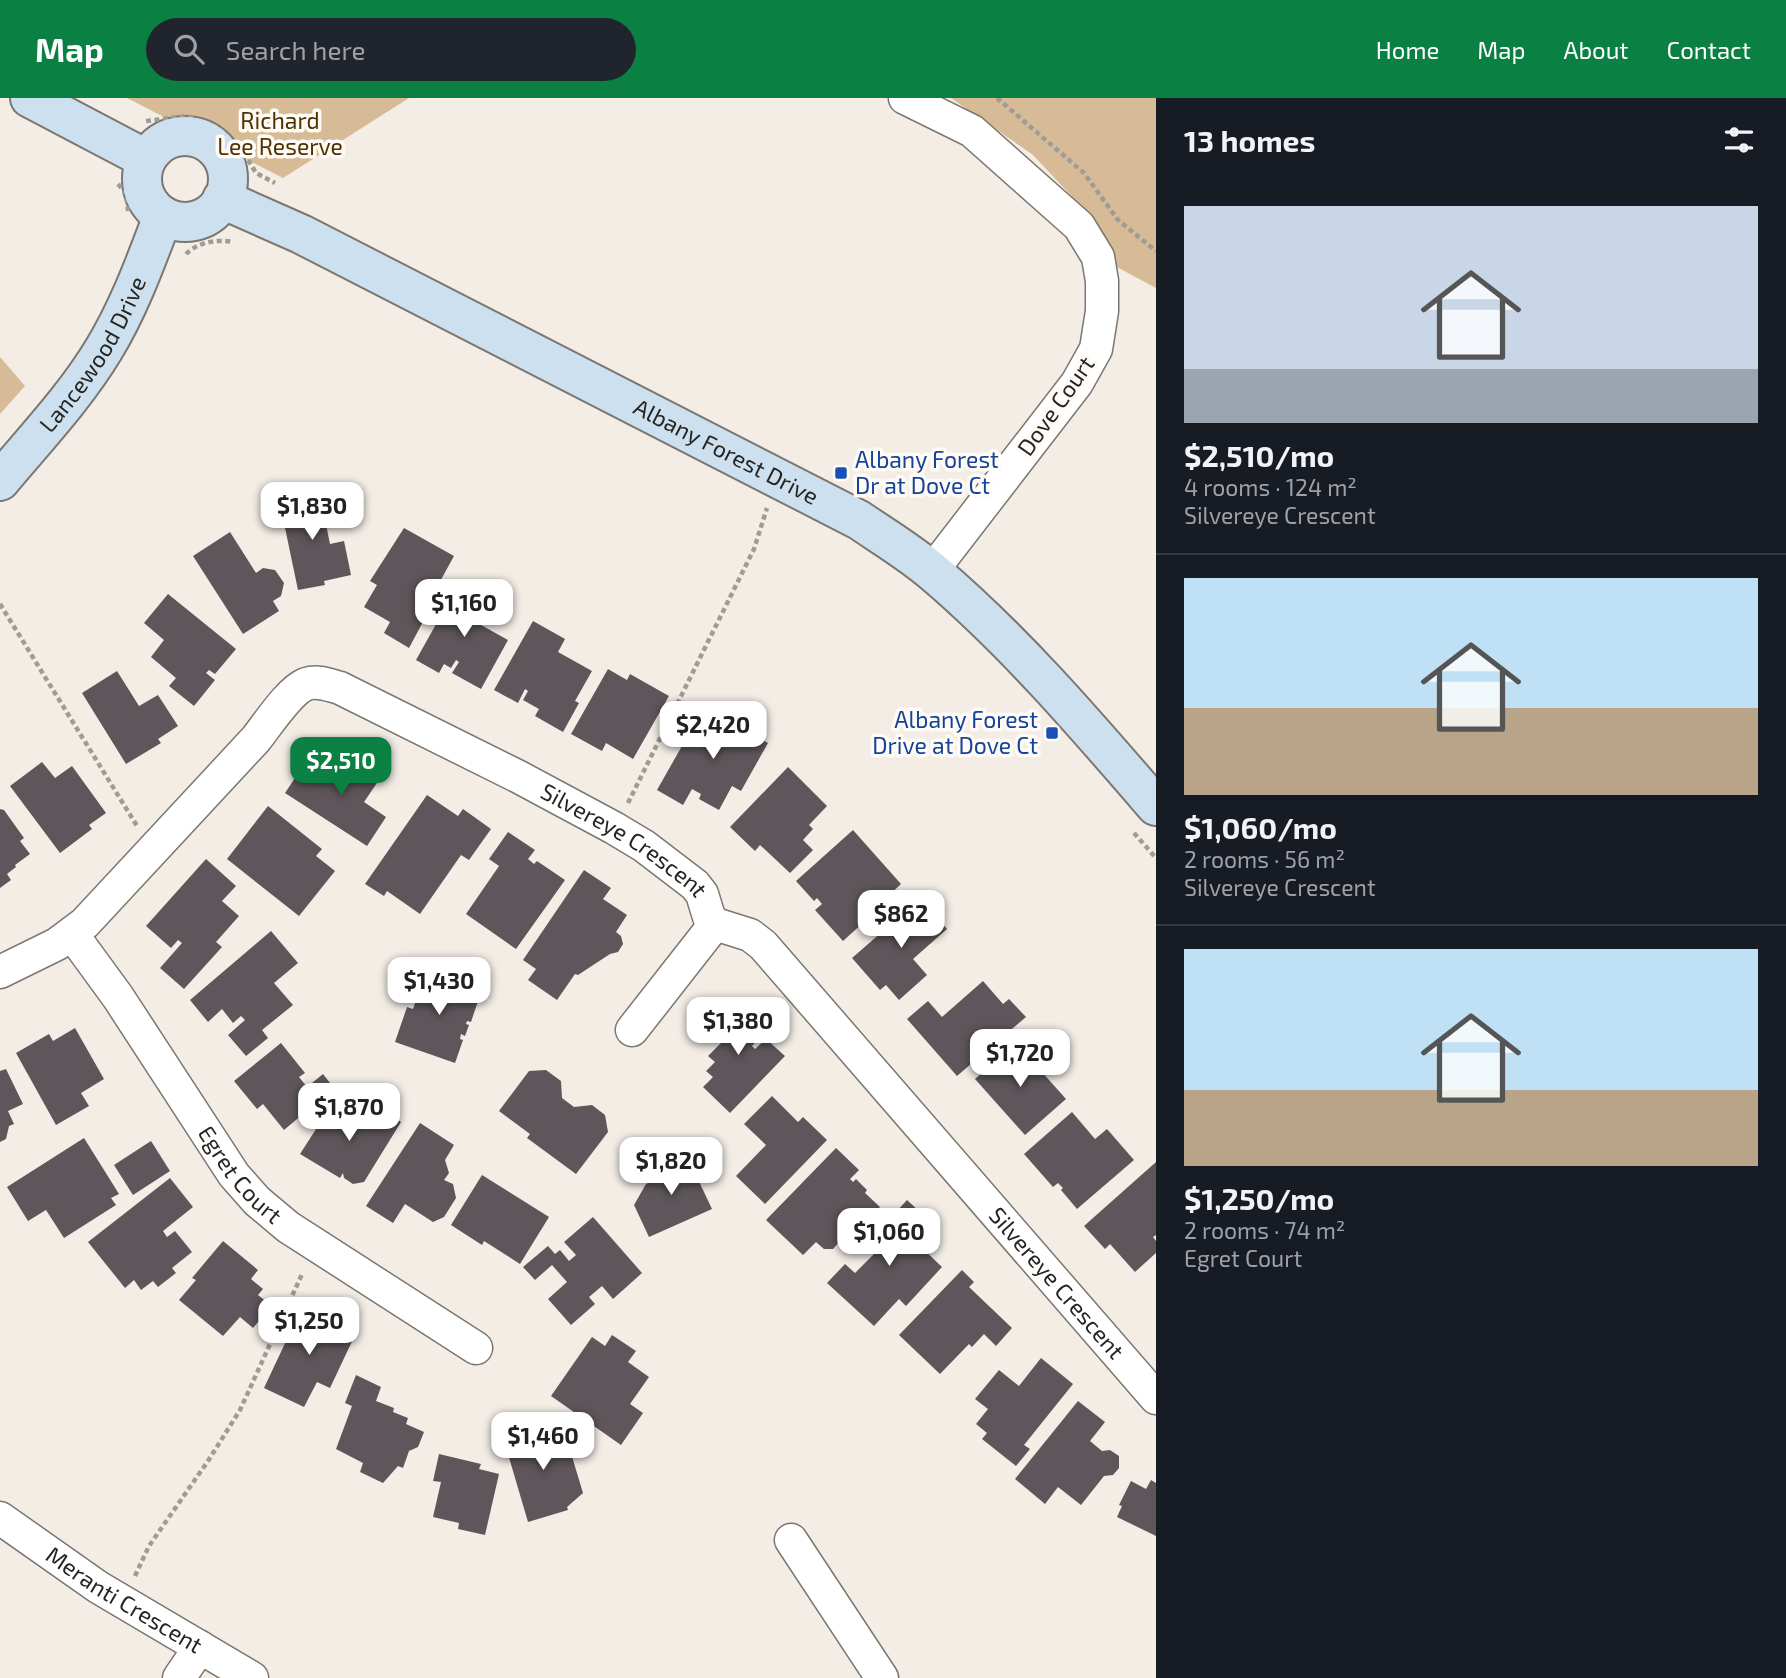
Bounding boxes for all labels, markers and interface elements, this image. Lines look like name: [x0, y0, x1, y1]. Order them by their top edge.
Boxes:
search box: [146, 18, 636, 81]
text: Map: [35, 29, 104, 69]
icon: search: [170, 30, 208, 68]
text: Search here: [226, 34, 365, 65]
text: Home: [1376, 35, 1439, 64]
text: Map: [1477, 35, 1525, 64]
text: About: [1563, 35, 1629, 64]
text: Contact: [1667, 35, 1751, 64]
park label: Richard Lee Reserve: [217, 106, 343, 160]
icon: filters: [1720, 121, 1758, 159]
text: 13 homes: [1184, 122, 1315, 158]
icon: home: [1408, 252, 1534, 378]
street label: Lancewood Drive: [33, 272, 151, 437]
street label: Dove Court: [1011, 350, 1100, 461]
street label: Albany Forest Drive: [629, 392, 824, 510]
text: $2,510/mo: [1184, 437, 1334, 473]
place label: Albany Forest Dr at Dove Ct: [855, 445, 999, 499]
marker: Albany Forest Dr at Dove Ct: [833, 465, 849, 481]
text: 4 rooms · 124 m²: [1184, 473, 1357, 501]
pin: $1,830: [255, 482, 369, 542]
text: $1,830: [277, 491, 347, 519]
text: Silvereye Crescent: [1184, 501, 1376, 529]
pin: $1,160: [407, 580, 521, 639]
text: $1,160: [431, 588, 497, 616]
icon: home: [1408, 624, 1534, 750]
pin: $2,420: [656, 702, 770, 761]
place label: Albany Forest Drive at Dove Ct: [872, 705, 1038, 759]
text: $2,420: [676, 710, 750, 738]
marker: Albany Forest Drive at Dove Ct: [1044, 725, 1060, 741]
pin: $2,510: [284, 738, 398, 797]
text: $2,510: [306, 746, 376, 774]
street label: Silvereye Crescent: [536, 776, 714, 902]
text: $1,060/mo: [1184, 809, 1337, 845]
text: 2 rooms · 56 m²: [1184, 845, 1345, 873]
text: Silvereye Crescent: [1184, 873, 1376, 901]
pin: $862: [860, 890, 942, 950]
text: $862: [874, 899, 928, 927]
pin: $1,430: [382, 958, 496, 1017]
text: $1,430: [404, 966, 474, 994]
icon: home: [1408, 995, 1534, 1121]
pin: $1,380: [681, 998, 795, 1057]
text: $1,380: [703, 1006, 773, 1034]
pin: $1,720: [963, 1030, 1077, 1089]
text: $1,720: [986, 1038, 1054, 1066]
pin: $1,870: [292, 1084, 406, 1143]
text: $1,870: [314, 1092, 384, 1120]
street label: Egret Court: [193, 1120, 288, 1229]
pin: $1,820: [614, 1138, 728, 1197]
text: $1,820: [635, 1146, 707, 1174]
text: $1,250/mo: [1184, 1180, 1334, 1216]
street label: Silvereye Crescent: [984, 1201, 1131, 1364]
pin: $1,060: [832, 1208, 946, 1268]
text: 2 rooms · 74 m²: [1184, 1216, 1345, 1244]
text: $1,060: [853, 1217, 925, 1245]
text: Egret Court: [1184, 1244, 1302, 1272]
pin: $1,250: [252, 1298, 366, 1357]
text: $1,250: [274, 1306, 344, 1334]
pin: $1,460: [486, 1412, 600, 1472]
text: $1,460: [507, 1421, 579, 1449]
street label: Meranti Crescent: [41, 1540, 208, 1659]

